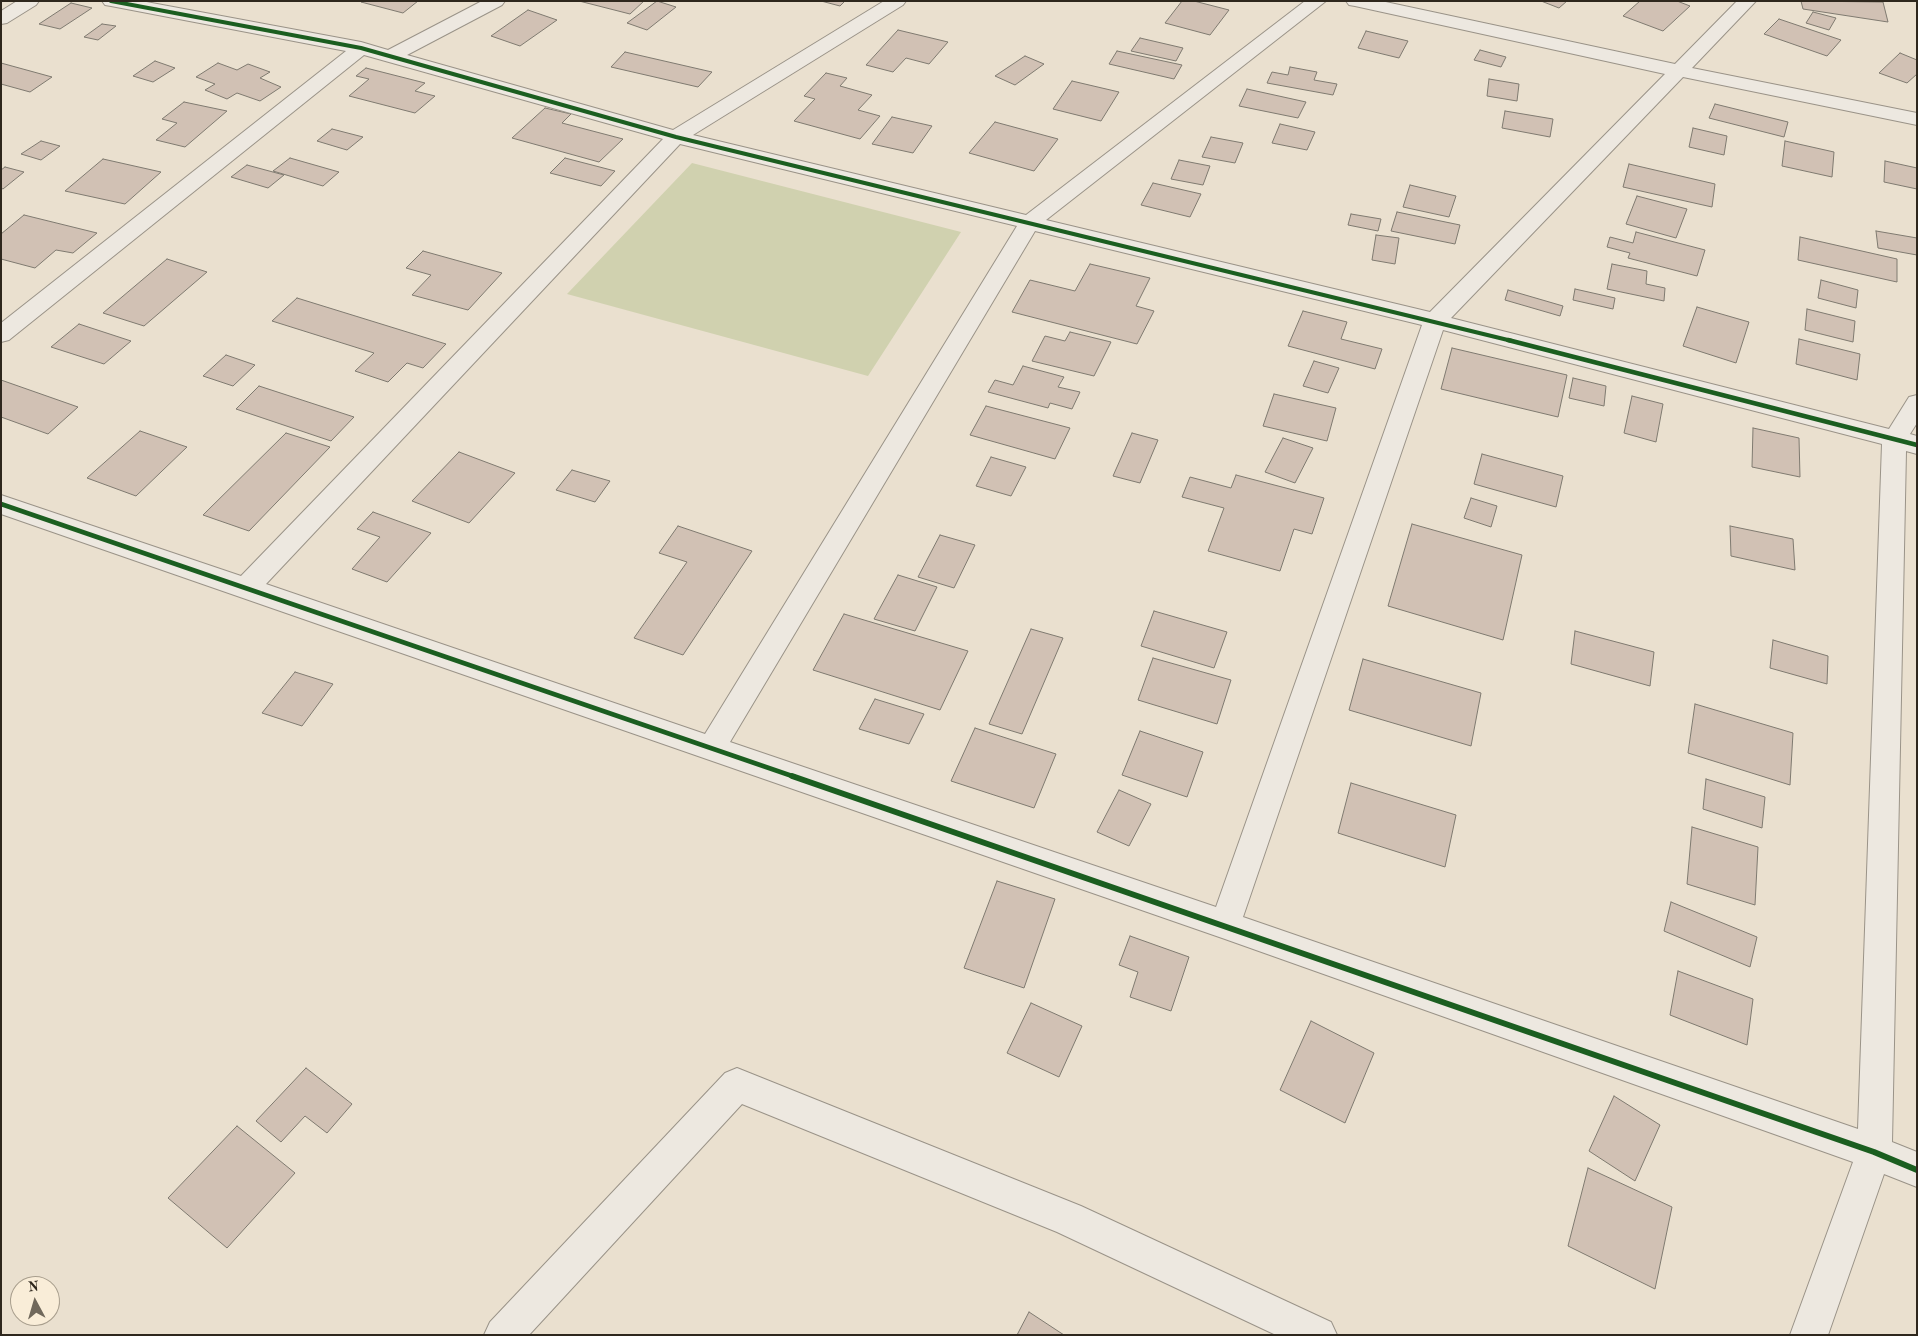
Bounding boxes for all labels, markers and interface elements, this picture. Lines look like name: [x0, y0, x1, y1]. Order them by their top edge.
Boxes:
north arrow: [10, 1276, 60, 1326]
text: N: [27, 1280, 40, 1295]

